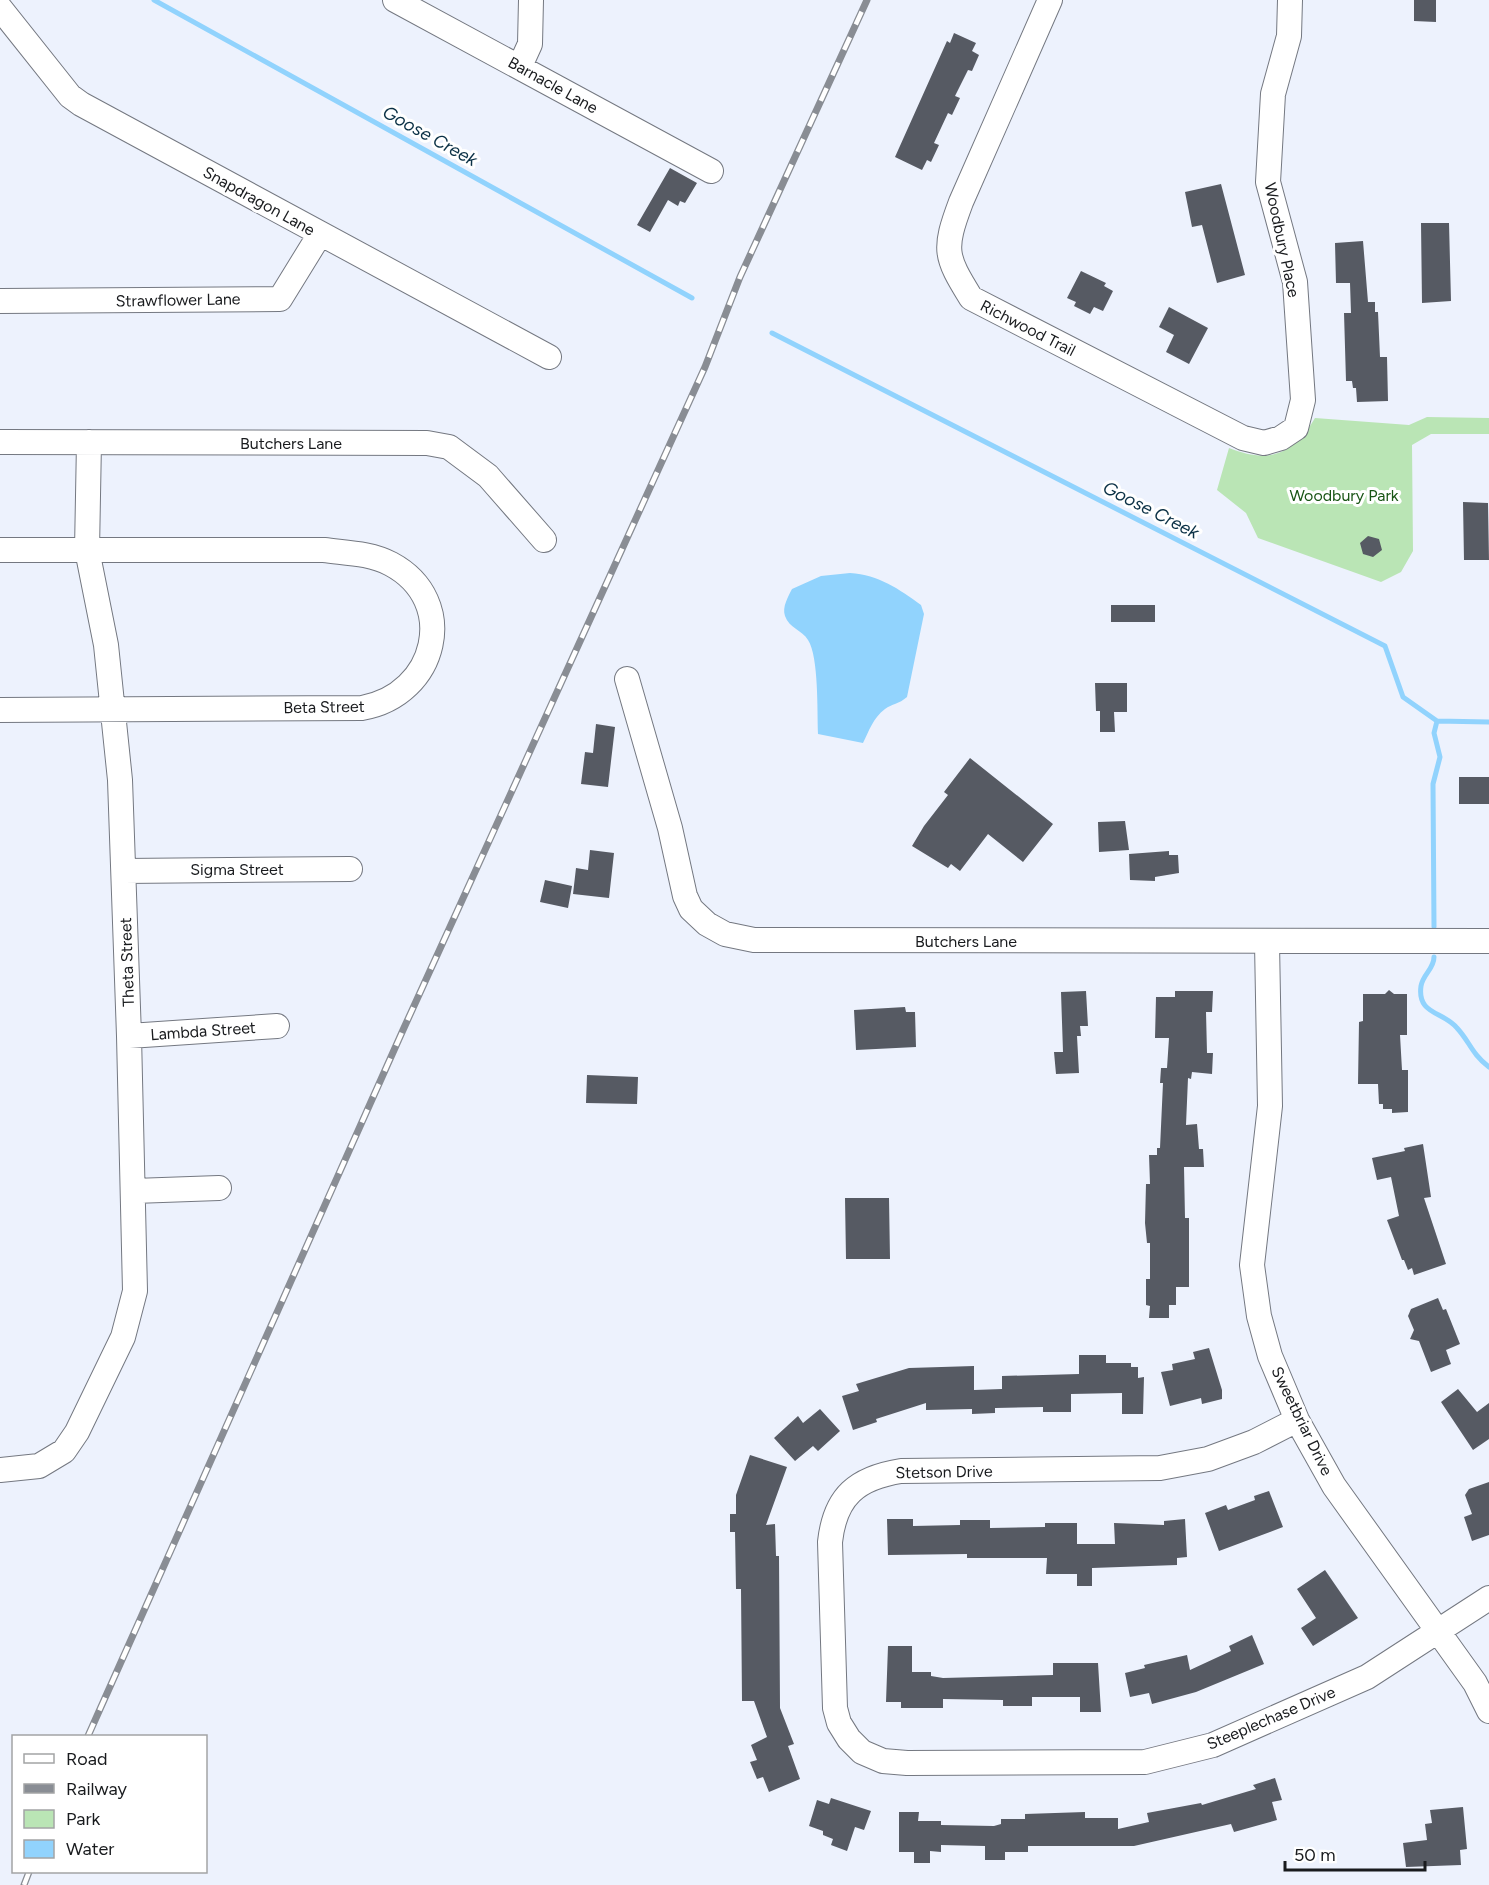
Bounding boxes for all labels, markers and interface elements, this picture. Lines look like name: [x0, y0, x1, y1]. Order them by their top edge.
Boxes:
street label: Barnacle Lane: [505, 53, 601, 118]
water label: Goose Creek: [379, 101, 482, 172]
street label: Snapdragon Lane: [200, 162, 319, 240]
street label: Woodbury Place: [1261, 181, 1304, 299]
street label: Strawflower Lane: [115, 289, 241, 311]
street label: Richwood Trail: [977, 296, 1079, 360]
street label: Butchers Lane: [240, 434, 342, 453]
water label: Goose Creek: [1099, 476, 1204, 544]
park label: Woodbury Park: [1289, 486, 1399, 505]
street label: Beta Street: [283, 697, 365, 717]
street label: Sigma Street: [190, 860, 284, 879]
street label: Theta Street: [116, 917, 138, 1007]
street label: Butchers Lane: [915, 932, 1017, 951]
street label: Lambda Street: [150, 1018, 256, 1044]
street label: Sweetbriar Drive: [1267, 1363, 1337, 1479]
street label: Stetson Drive: [895, 1462, 993, 1482]
street label: Steeplechase Drive: [1204, 1682, 1338, 1754]
legend: [12, 1735, 207, 1873]
text: Road: [66, 1748, 107, 1770]
text: Railway: [66, 1778, 128, 1800]
text: Park: [66, 1808, 101, 1830]
scale bar: [1285, 1834, 1424, 1872]
text: Water: [66, 1838, 114, 1860]
text: 50 m: [1294, 1844, 1336, 1866]

